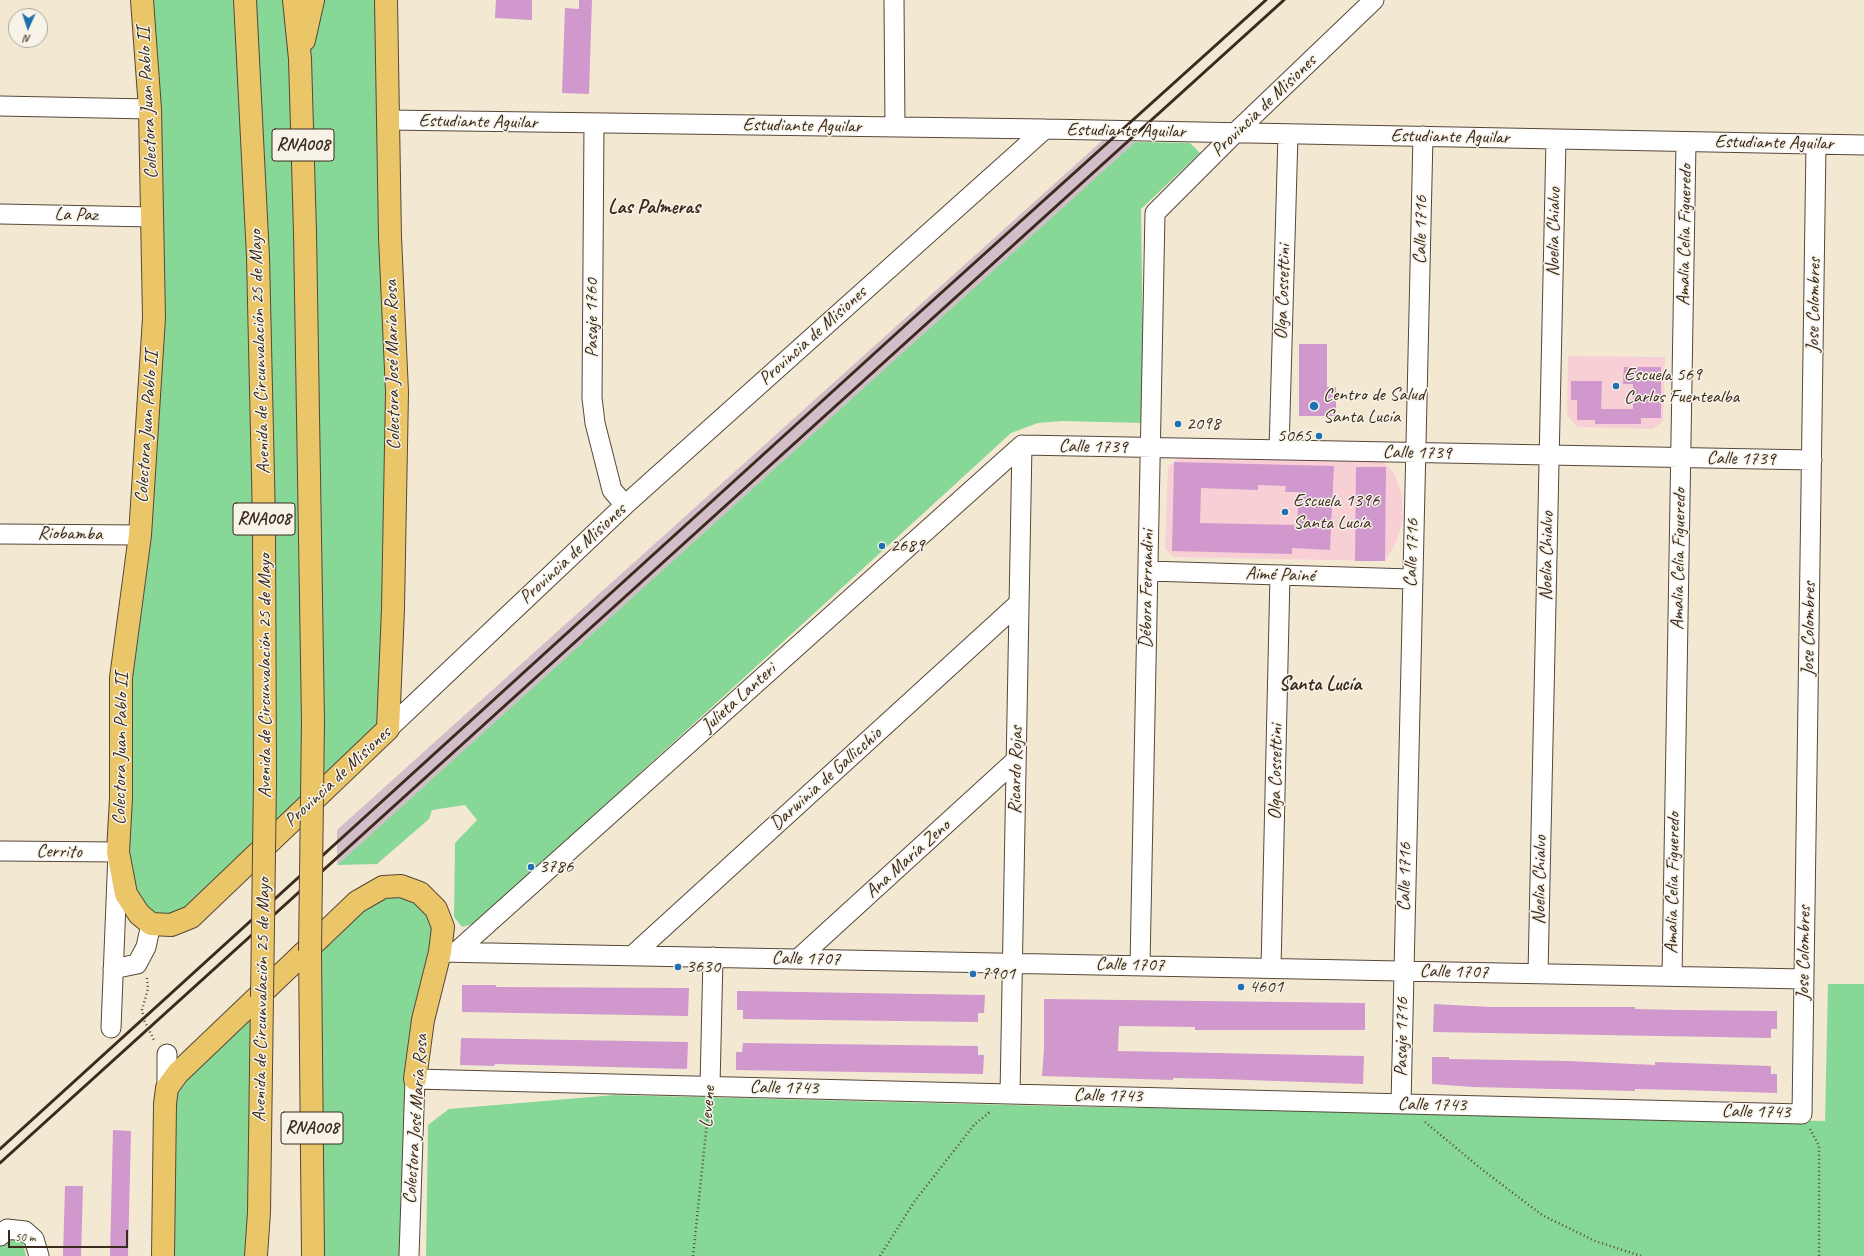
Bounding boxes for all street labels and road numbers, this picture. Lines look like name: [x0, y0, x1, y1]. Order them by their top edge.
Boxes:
street label: Colectora Juan Pablo II: [133, 26, 163, 180]
street label: Provincia de Misiones: [1207, 50, 1321, 162]
street label: Estudiante Aguilar: [418, 110, 538, 134]
street label: Estudiante Aguilar: [742, 114, 862, 138]
street label: Estudiante Aguilar: [1066, 119, 1186, 143]
street label: Estudiante Aguilar: [1390, 125, 1510, 149]
road number: RNA008: [272, 129, 334, 161]
street label: Estudiante Aguilar: [1714, 131, 1834, 155]
street label: Amalia Celia Figueredo: [1672, 164, 1698, 306]
street label: Noelia Chialvo: [1542, 187, 1566, 277]
street label: Calle 1716: [1409, 195, 1433, 265]
street label: La Paz: [54, 203, 98, 227]
street label: Avenida de Circunvalación 25 de Mayo: [244, 229, 276, 475]
street label: Olga Cossettini: [1270, 244, 1296, 340]
street label: Jose Colombres: [1802, 258, 1826, 352]
street label: Pasaje 1760: [581, 278, 603, 358]
street label: Colectora José María Rosa: [380, 280, 406, 450]
street label: Provincia de Misiones: [754, 282, 872, 390]
street label: Colectora Juan Pablo II: [130, 350, 164, 504]
street label: Calle 1739: [1058, 435, 1128, 459]
street label: Calle 1739: [1382, 441, 1452, 465]
street label: Calle 1739: [1706, 447, 1776, 471]
street label: Amalia Celia Figueredo: [1666, 488, 1692, 630]
street label: Provincia de Misiones: [515, 499, 631, 609]
road number: RNA008: [233, 503, 295, 535]
street label: Noelia Chialvo: [1535, 511, 1559, 601]
street label: Calle 1716: [1399, 518, 1425, 588]
street label: Riobamba: [37, 522, 103, 546]
street label: Débora Ferrandini: [1135, 529, 1159, 649]
street label: Avenida de Circunvalación 25 de Mayo: [254, 554, 276, 798]
street label: Aimé Painé: [1245, 562, 1315, 588]
street label: Jose Colombres: [1797, 582, 1821, 676]
street label: Julieta Lanteri: [697, 659, 781, 737]
street label: Colectora Juan Pablo II: [108, 673, 134, 825]
street label: Provincia de Misiones: [280, 722, 396, 832]
street label: Darwinia de Gallicchio: [765, 723, 887, 835]
street label: Olga Cossettini: [1264, 724, 1288, 820]
street label: Ricardo Rojas: [1004, 726, 1028, 814]
street label: Amalia Celia Figueredo: [1660, 812, 1686, 954]
street label: Ana María Zeno: [861, 815, 955, 903]
street label: Noelia Chialvo: [1528, 835, 1552, 925]
street label: Cerrito: [36, 840, 82, 864]
street label: Calle 1716: [1393, 842, 1417, 912]
street label: Avenida de Circunvalación 25 de Mayo: [248, 878, 276, 1122]
street label: Jose Colombres: [1792, 906, 1816, 1000]
street label: Calle 1707: [771, 947, 841, 971]
street label: Calle 1707: [1095, 953, 1165, 977]
street label: Calle 1707: [1419, 960, 1489, 984]
street label: Pasaje 1716: [1390, 997, 1414, 1077]
street label: Colectora José María Rosa: [399, 1033, 433, 1205]
street label: Calle 1743: [749, 1076, 819, 1100]
street label: Calle 1743: [1073, 1084, 1143, 1108]
street label: Levene: [695, 1086, 721, 1128]
street label: Calle 1743: [1397, 1093, 1467, 1117]
street label: Calle 1743: [1721, 1100, 1791, 1124]
road number: RNA008: [281, 1112, 343, 1144]

